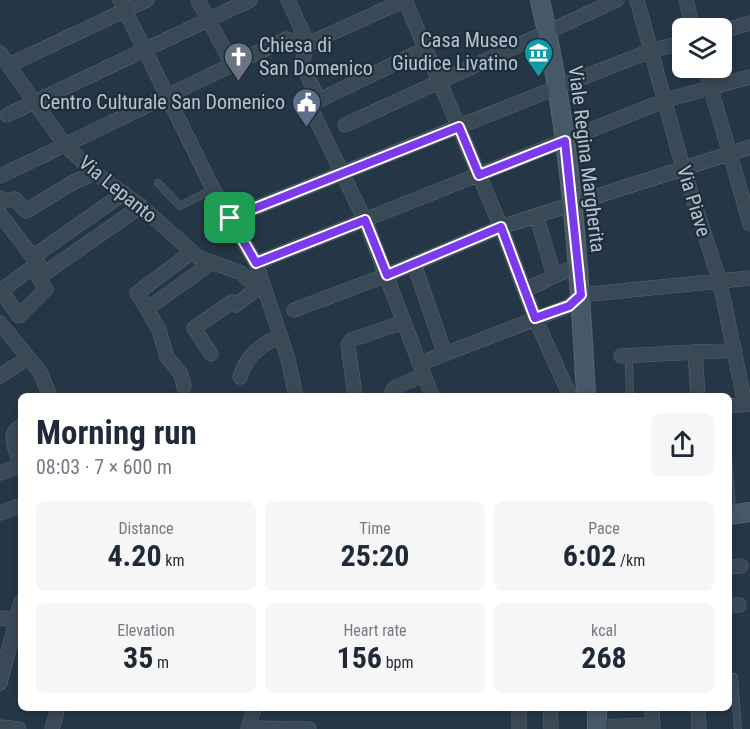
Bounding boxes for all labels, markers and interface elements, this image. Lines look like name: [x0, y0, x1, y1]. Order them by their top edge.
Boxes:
map controls: [672, 18, 732, 78]
button: layers: [672, 18, 732, 78]
place label: Casa Museo Giudice Livatino: [392, 28, 518, 75]
place label: Chiesa di San Domenico: [259, 33, 373, 80]
museum icon: Casa Museo Giudice Livatino: [523, 36, 555, 78]
church icon: Chiesa di San Domenico: [222, 40, 254, 82]
street label: Viale Regina Margherita: [564, 64, 610, 254]
public building icon: Centro Culturale San Domenico: [290, 86, 322, 128]
place label: Centro Culturale San Domenico: [39, 90, 285, 114]
street label: Via Lepanto: [74, 150, 162, 228]
street label: Via Piave: [672, 163, 716, 239]
pin: [204, 192, 255, 243]
icon: arrive: [213, 201, 246, 234]
text: Morning run: [36, 413, 197, 452]
button: share: [651, 413, 714, 476]
text: 08:03 · 7 × 600 m: [36, 455, 172, 479]
text: Distance: [118, 519, 174, 538]
text: Time: [359, 519, 391, 538]
text: Pace: [588, 519, 620, 538]
text: 4.20: [107, 538, 162, 573]
text: 25:20: [341, 538, 409, 573]
text: 6:02: [563, 538, 616, 573]
text: km: [162, 551, 185, 570]
text: /km: [616, 551, 645, 570]
text: Elevation: [117, 621, 175, 640]
text: Heart rate: [343, 621, 407, 640]
text: kcal: [591, 621, 617, 640]
text: 35: [123, 640, 153, 675]
text: 156: [337, 640, 382, 675]
text: 268: [581, 640, 627, 675]
text: m: [153, 653, 169, 672]
text: bpm: [382, 653, 413, 672]

